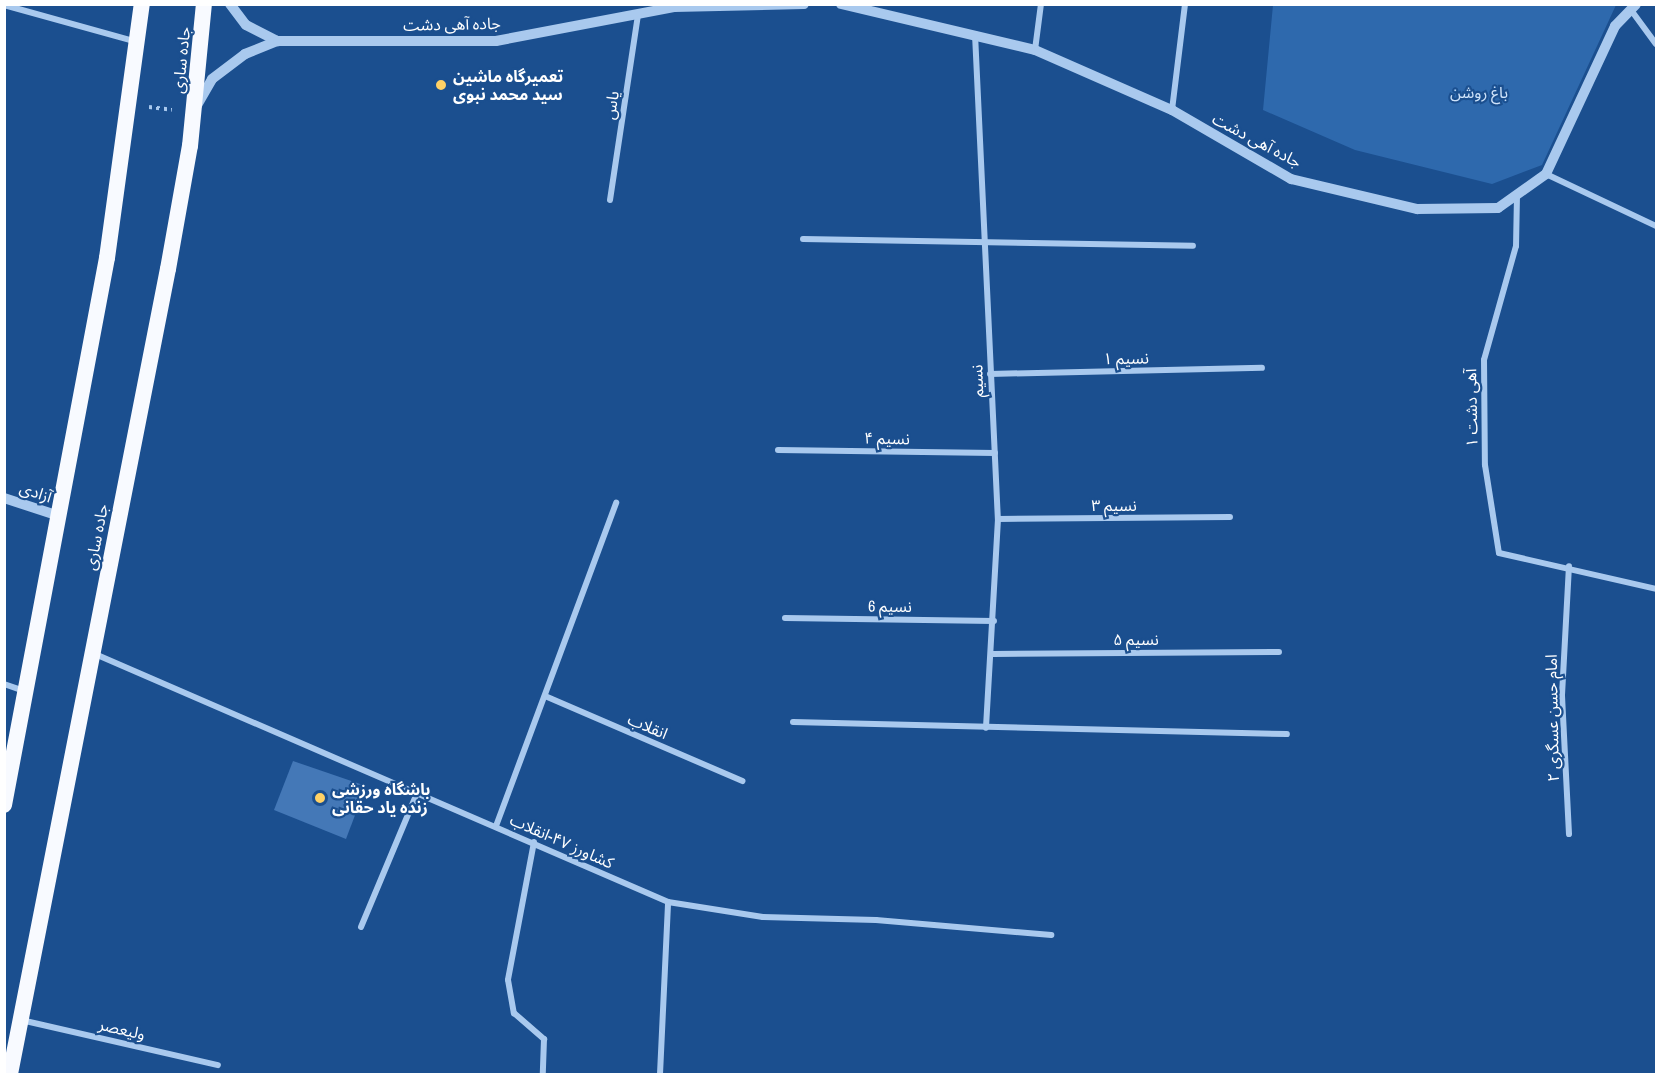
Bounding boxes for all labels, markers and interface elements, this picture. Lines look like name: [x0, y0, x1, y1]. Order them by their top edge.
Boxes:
street label: جاده آهی دشت: [403, 14, 501, 34]
street label: جاده ساری: [168, 26, 194, 94]
place label: تعمیرگاه ماشین سید محمد نبوی: [453, 66, 563, 104]
marker: تعمیرگاه ماشین سید محمد نبوی: [434, 78, 448, 92]
park label: باغ روشن: [1450, 82, 1508, 102]
street label: یاس: [599, 89, 623, 121]
street label: جاده آهی دشت: [1209, 109, 1305, 171]
street label: نسیم ۱: [1103, 348, 1149, 368]
street label: نسیم: [967, 364, 987, 398]
street label: آهی دشت ۱: [1461, 368, 1481, 448]
street label: نسیم ۴: [864, 428, 910, 448]
street label: آزادی: [17, 478, 55, 506]
street label: نسیم ۳: [1091, 495, 1137, 515]
street label: جاده ساری: [80, 502, 112, 572]
street label: نسیم 6: [868, 596, 912, 616]
street label: نسیم ۵: [1113, 629, 1159, 649]
street label: امام حسن عسگری ۲: [1541, 654, 1563, 782]
street label: انقلاب: [625, 709, 671, 743]
place label: باشگاه ورزشی زنده یاد حقانی: [332, 779, 430, 817]
marker: باشگاه ورزشی زنده یاد حقانی: [313, 791, 327, 805]
street label: کشاورز ۴۷-انقلاب: [507, 810, 617, 872]
street label: ولیعصر: [97, 1014, 147, 1044]

